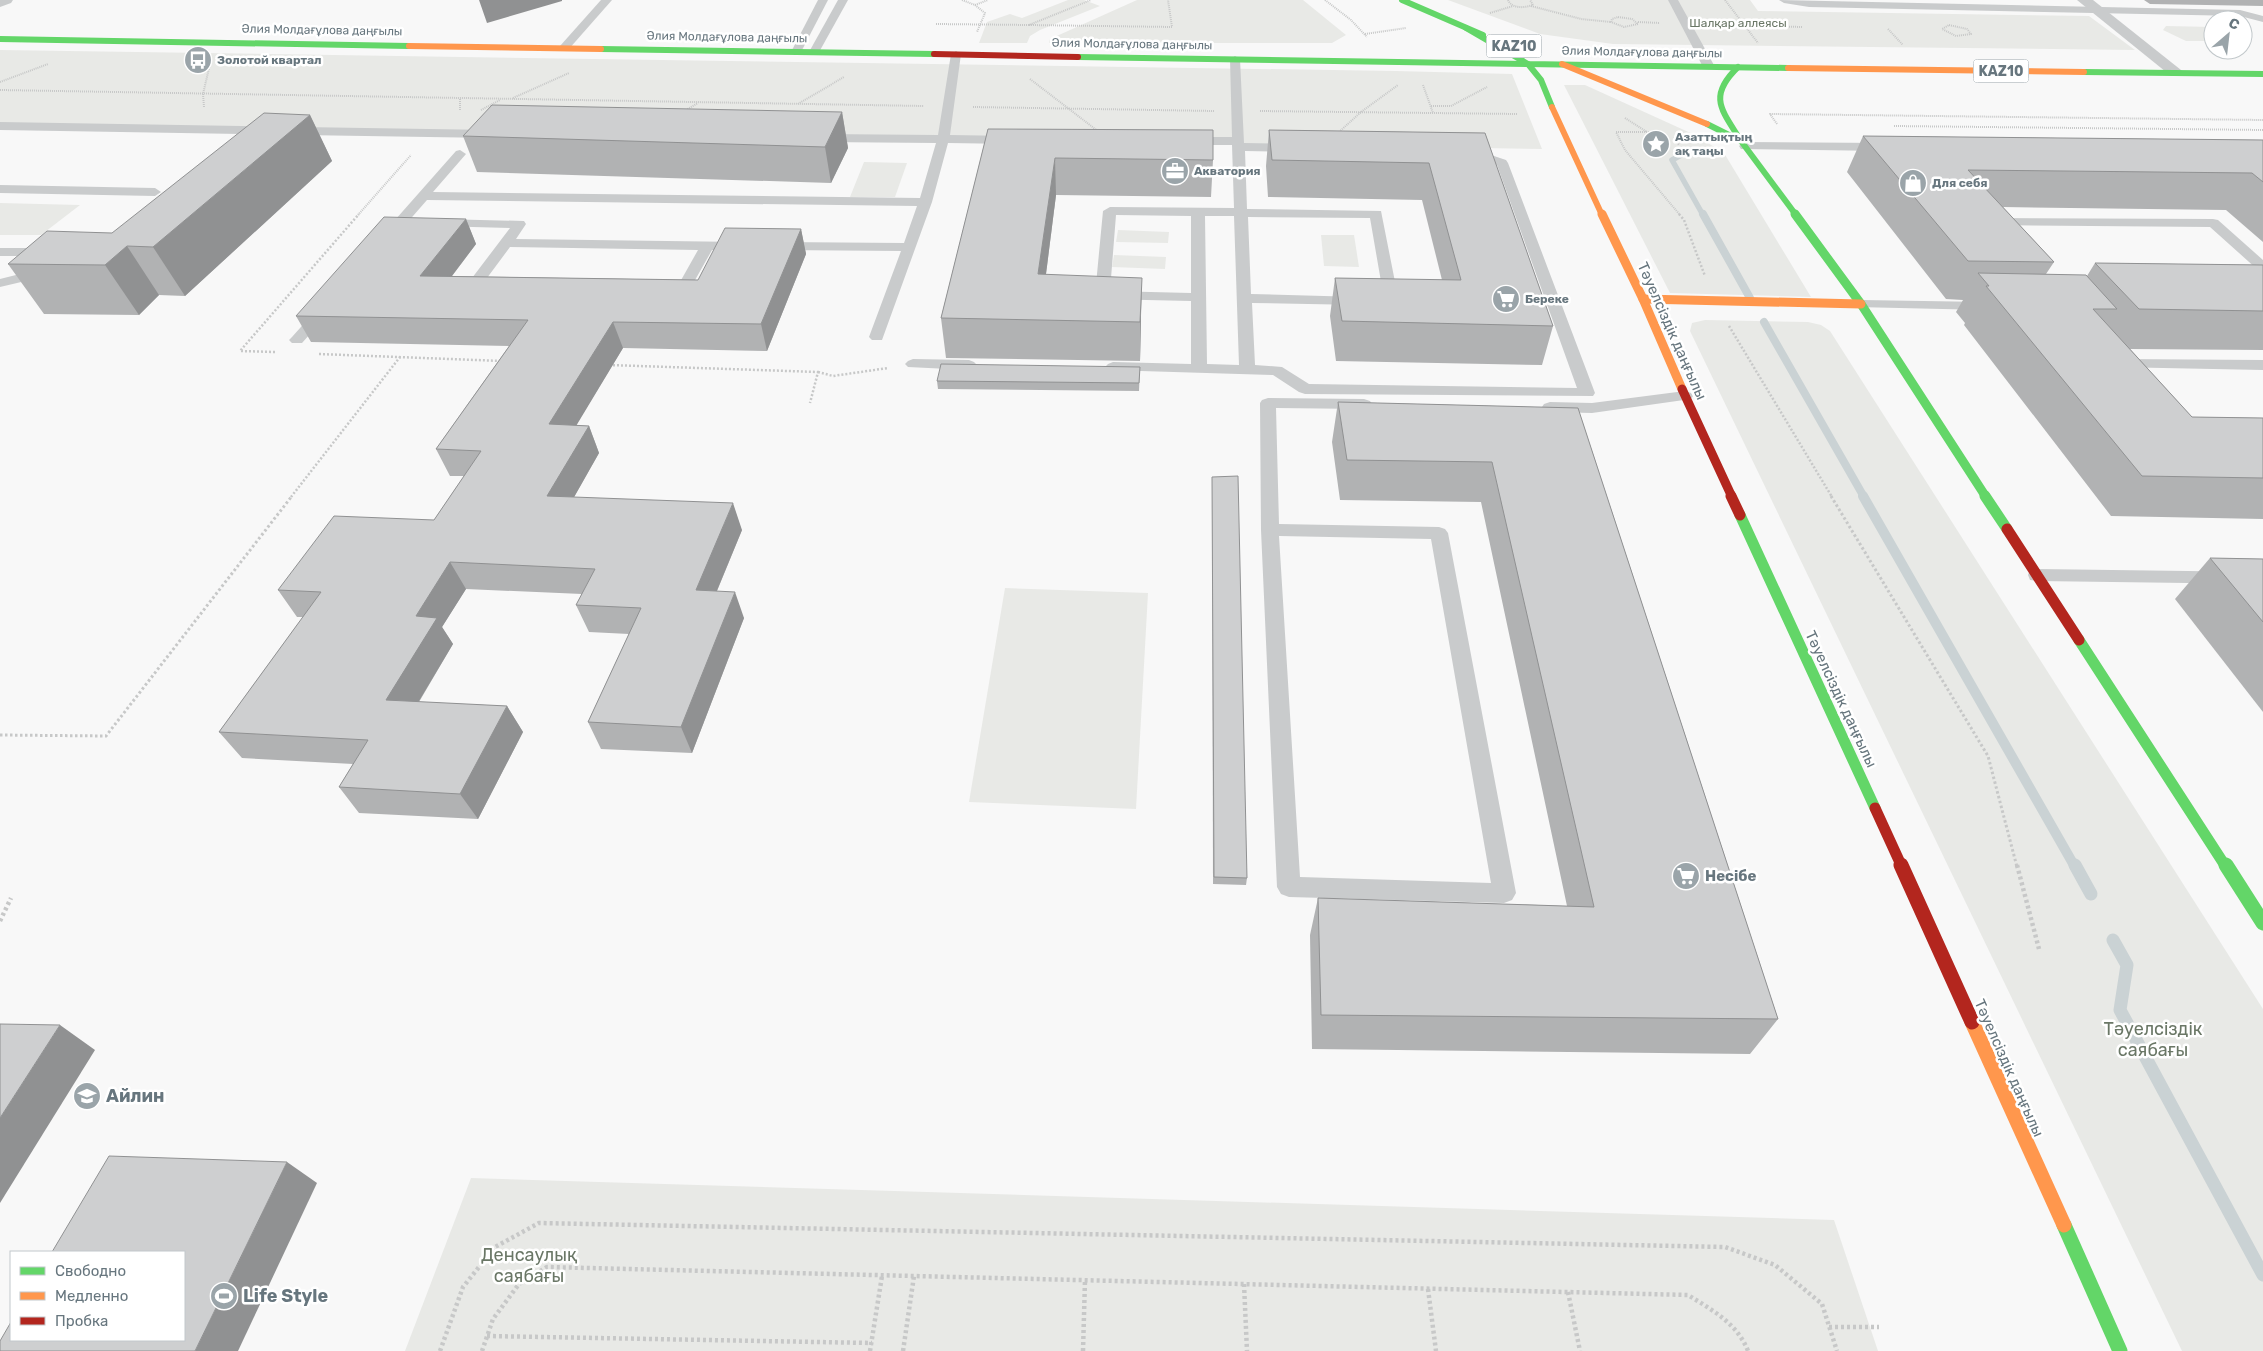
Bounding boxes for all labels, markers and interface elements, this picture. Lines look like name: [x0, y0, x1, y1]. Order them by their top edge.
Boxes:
north arrow: [2203, 10, 2253, 60]
text: С: [2226, 14, 2242, 34]
park label: Шалқар аллеясы: [1689, 16, 1787, 30]
street label: Әлия Молдағұлова даңғылы: [241, 22, 403, 38]
street label: Әлия Молдағұлова даңғылы: [646, 29, 808, 45]
road number: KAZ10: [1486, 34, 1542, 58]
street label: Әлия Молдағұлова даңғылы: [1051, 36, 1213, 52]
street label: Әлия Молдағұлова даңғылы: [1561, 44, 1723, 60]
bus stop icon: Золотой квартал: [183, 45, 213, 75]
place label: Золотой квартал: [217, 53, 322, 67]
road number: KAZ10: [1974, 59, 2028, 82]
place icon: Азаттықтың ақ таңы: [1641, 129, 1671, 159]
place label: Азаттықтың ақ таңы: [1675, 130, 1752, 158]
office icon: Акватория: [1160, 156, 1190, 186]
place label: Акватория: [1194, 164, 1261, 178]
shop icon: Для себя: [1898, 168, 1928, 198]
place label: Для себя: [1932, 176, 1988, 190]
street label: Тәуелсіздік даңғылы: [1634, 259, 1710, 403]
supermarket icon: Береке: [1491, 284, 1521, 314]
place label: Береке: [1525, 292, 1569, 306]
street label: Тәуелсіздік даңғылы: [1801, 628, 1881, 770]
supermarket icon: Несiбе: [1671, 861, 1701, 891]
place label: Несiбе: [1705, 867, 1756, 885]
street label: Тәуелсіздік даңғылы: [1971, 996, 2047, 1140]
park label: Тәуелсіздік саябағы: [2104, 1018, 2203, 1061]
school or university icon: Айлин: [72, 1081, 102, 1111]
place label: Айлин: [106, 1085, 165, 1107]
park label: Денсаулық саябағы: [481, 1244, 578, 1287]
legend: [10, 1251, 185, 1341]
text: Свободно: [55, 1262, 126, 1280]
sports icon: Life Style: [209, 1281, 239, 1311]
place label: Life Style: [243, 1285, 329, 1307]
text: Медленно: [55, 1287, 128, 1305]
text: Пробка: [55, 1312, 108, 1330]

